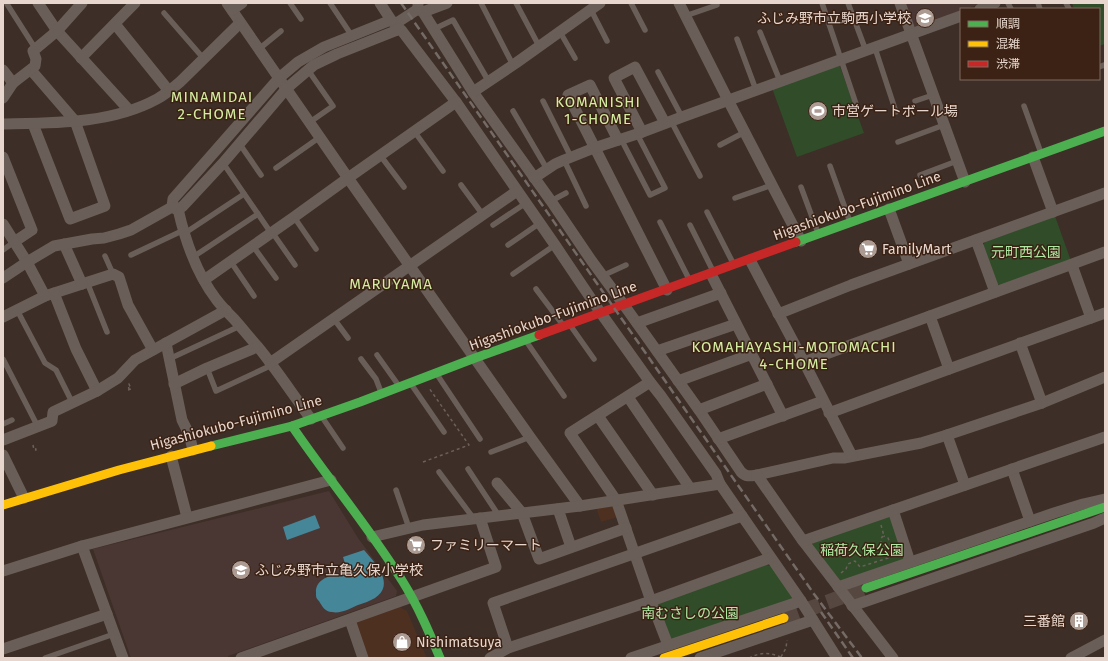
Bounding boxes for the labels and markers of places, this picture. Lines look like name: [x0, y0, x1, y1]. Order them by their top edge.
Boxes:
school or university icon: ふじみ野市立駒西小学校: [914, 7, 936, 29]
place label: ふじみ野市立駒西小学校: [757, 10, 911, 27]
sports icon: 市営ゲートボール場: [807, 100, 829, 122]
place label: 市営ゲートボール場: [832, 103, 958, 120]
supermarket icon: FamilyMart: [857, 238, 879, 260]
place label: FamilyMart: [882, 241, 952, 258]
supermarket icon: ファミリーマート: [405, 534, 427, 556]
place label: ファミリーマート: [430, 537, 542, 554]
school or university icon: ふじみ野市立亀久保小学校: [230, 559, 252, 581]
place label: ふじみ野市立亀久保小学校: [255, 562, 423, 579]
building icon: 三番館: [1068, 610, 1090, 632]
place label: 三番館: [1023, 613, 1065, 630]
shop icon: Nishimatsuya: [391, 631, 413, 653]
place label: Nishimatsuya: [416, 634, 502, 651]

